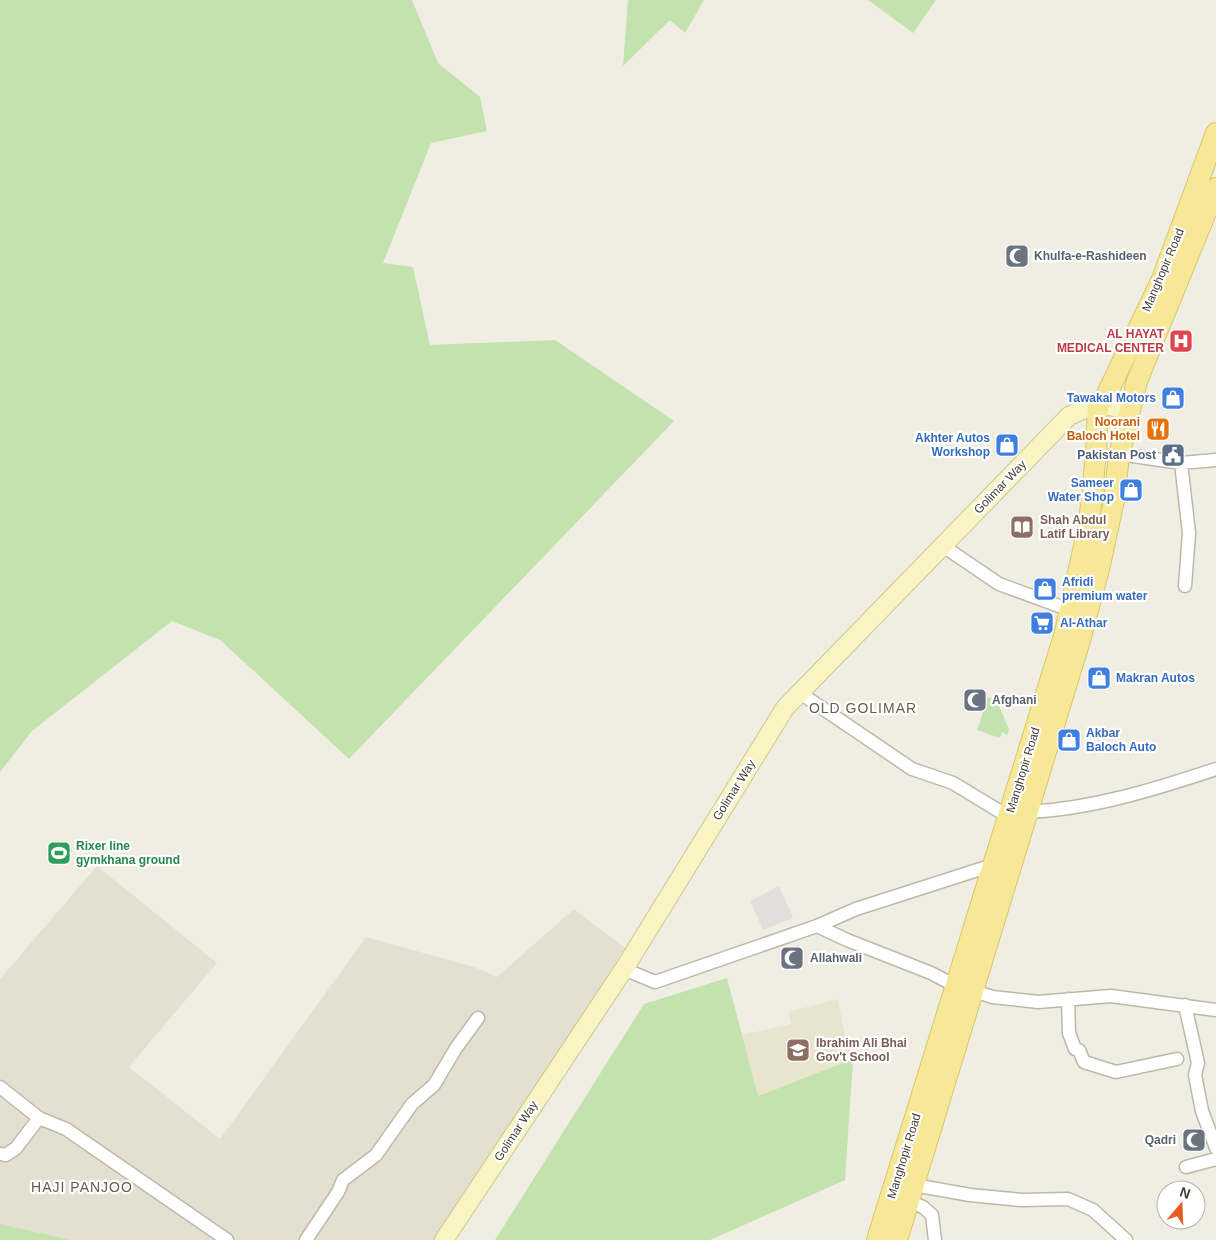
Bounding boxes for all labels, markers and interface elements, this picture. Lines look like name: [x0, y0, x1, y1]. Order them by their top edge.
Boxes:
street label: Manghopir Road: [1139, 226, 1187, 314]
mosque icon: Khulfa-e-Rashideen: [1004, 243, 1030, 269]
place label: Khulfa-e-Rashideen: [1034, 249, 1147, 263]
place label: AL HAYAT MEDICAL CENTER: [1057, 327, 1165, 355]
hospital icon: AL HAYAT MEDICAL CENTER: [1168, 328, 1194, 354]
shop icon: Tawakal Motors: [1160, 385, 1186, 411]
place label: Tawakal Motors: [1067, 391, 1156, 405]
place label: Noorani Baloch Hotel: [1067, 415, 1140, 443]
restaurant icon: Noorani Baloch Hotel: [1145, 416, 1171, 442]
place label: Akhter Autos Workshop: [915, 431, 990, 459]
shop icon: Akhter Autos Workshop: [994, 432, 1020, 458]
public building icon: Pakistan Post: [1160, 442, 1186, 468]
place label: Pakistan Post: [1077, 448, 1156, 462]
street label: Golimar Way: [971, 457, 1029, 517]
place label: Sameer Water Shop: [1048, 476, 1114, 504]
shop icon: Sameer Water Shop: [1118, 477, 1144, 503]
place label: Shah Abdul Latif Library: [1040, 513, 1110, 541]
library icon: Shah Abdul Latif Library: [1009, 514, 1035, 540]
place label: Afridi premium water: [1062, 575, 1148, 603]
shop icon: Afridi premium water: [1032, 576, 1058, 602]
supermarket icon: Al-Athar: [1029, 610, 1055, 636]
place label: Al-Athar: [1060, 616, 1108, 630]
shop icon: Makran Autos: [1086, 665, 1112, 691]
place label: Makran Autos: [1116, 671, 1195, 685]
mosque icon: Afghani: [962, 687, 988, 713]
place label: Afghani: [992, 693, 1037, 707]
district label: OLD GOLIMAR: [809, 700, 917, 716]
street label: Manghopir Road: [1003, 726, 1043, 814]
place label: Akbar Baloch Auto: [1086, 726, 1156, 754]
shop icon: Akbar Baloch Auto: [1056, 727, 1082, 753]
street label: Golimar Way: [710, 757, 758, 823]
place label: Rixer line gymkhana ground: [76, 839, 180, 867]
sports icon: Rixer line gymkhana ground: [46, 840, 72, 866]
mosque icon: Allahwali: [779, 945, 805, 971]
place label: Allahwali: [810, 951, 862, 965]
place label: Ibrahim Ali Bhai Gov't School: [816, 1036, 907, 1064]
school or university icon: Ibrahim Ali Bhai Gov't School: [785, 1037, 811, 1063]
street label: Golimar Way: [491, 1098, 541, 1164]
street label: Manghopir Road: [884, 1112, 924, 1200]
mosque icon: Qadri: [1181, 1127, 1207, 1153]
place label: Qadri: [1145, 1133, 1176, 1147]
district label: HAJI PANJOO: [31, 1179, 133, 1195]
north arrow: [1156, 1180, 1206, 1230]
text: N: [1178, 1183, 1193, 1202]

